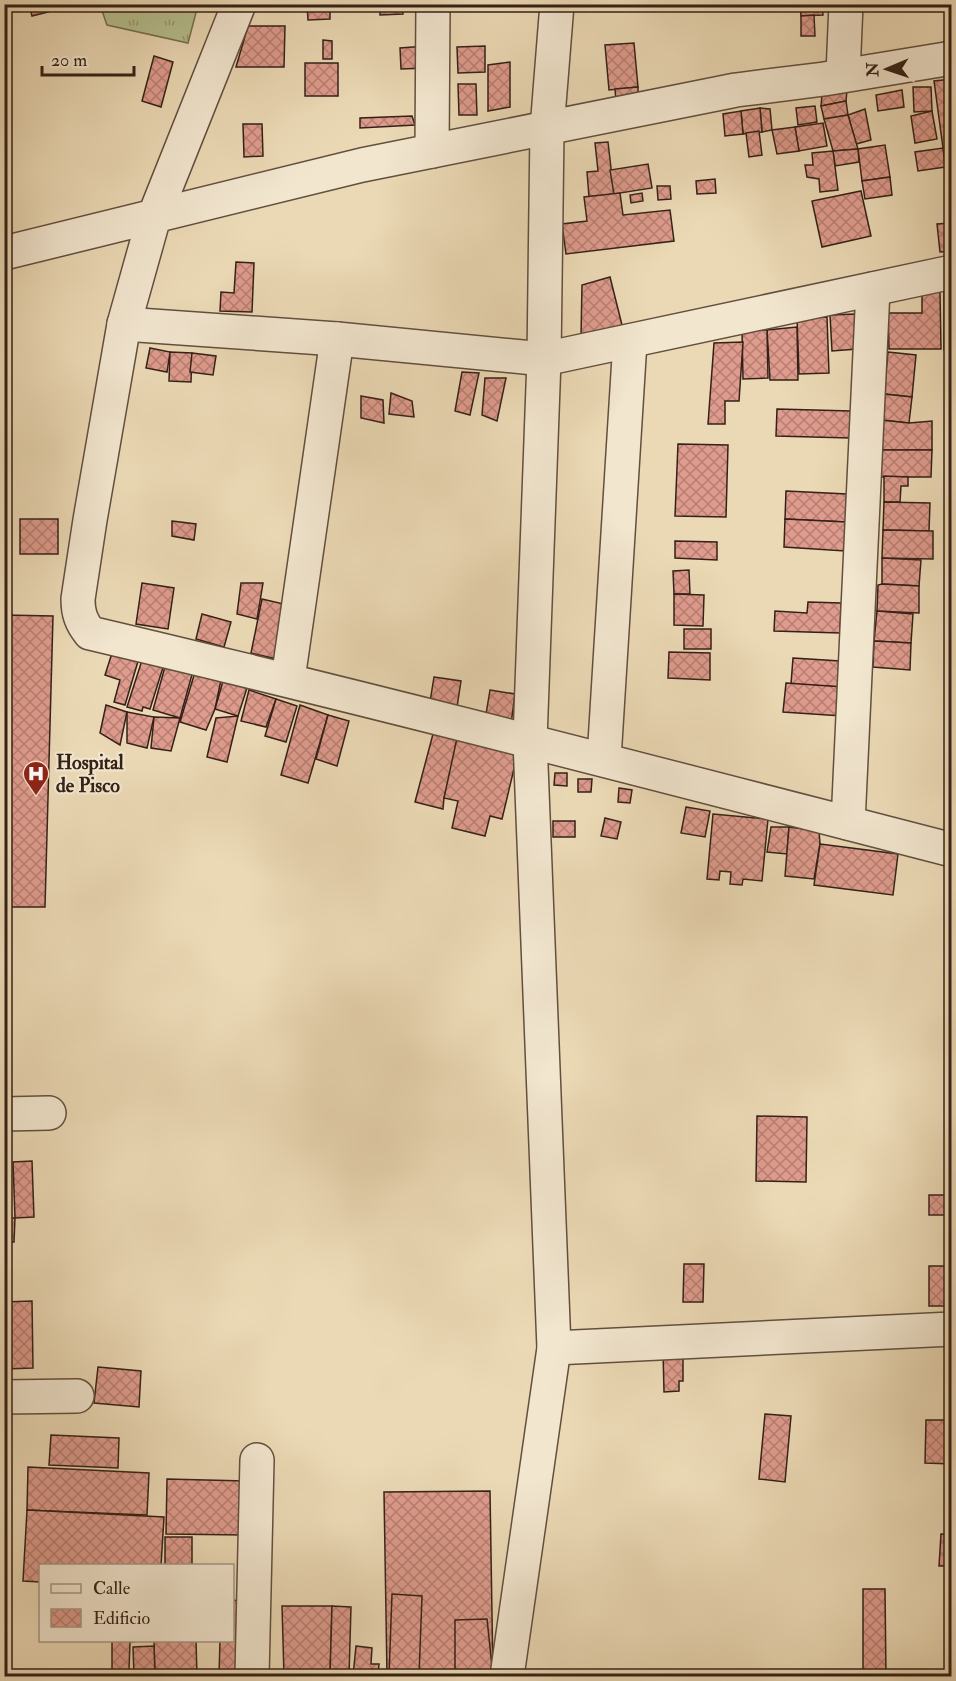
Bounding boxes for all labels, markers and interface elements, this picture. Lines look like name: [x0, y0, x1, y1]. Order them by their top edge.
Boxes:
scale bar: [42, 39, 134, 77]
north arrow: [857, 39, 917, 99]
text: 20 m: [51, 49, 87, 72]
text: N: [863, 61, 883, 78]
place label: Hospital de Pisco: [56, 750, 125, 798]
hospital icon: Hospital de Pisco: [21, 759, 51, 797]
legend: [39, 1564, 234, 1642]
text: Calle: [93, 1577, 131, 1600]
text: Edificio: [93, 1607, 150, 1630]

